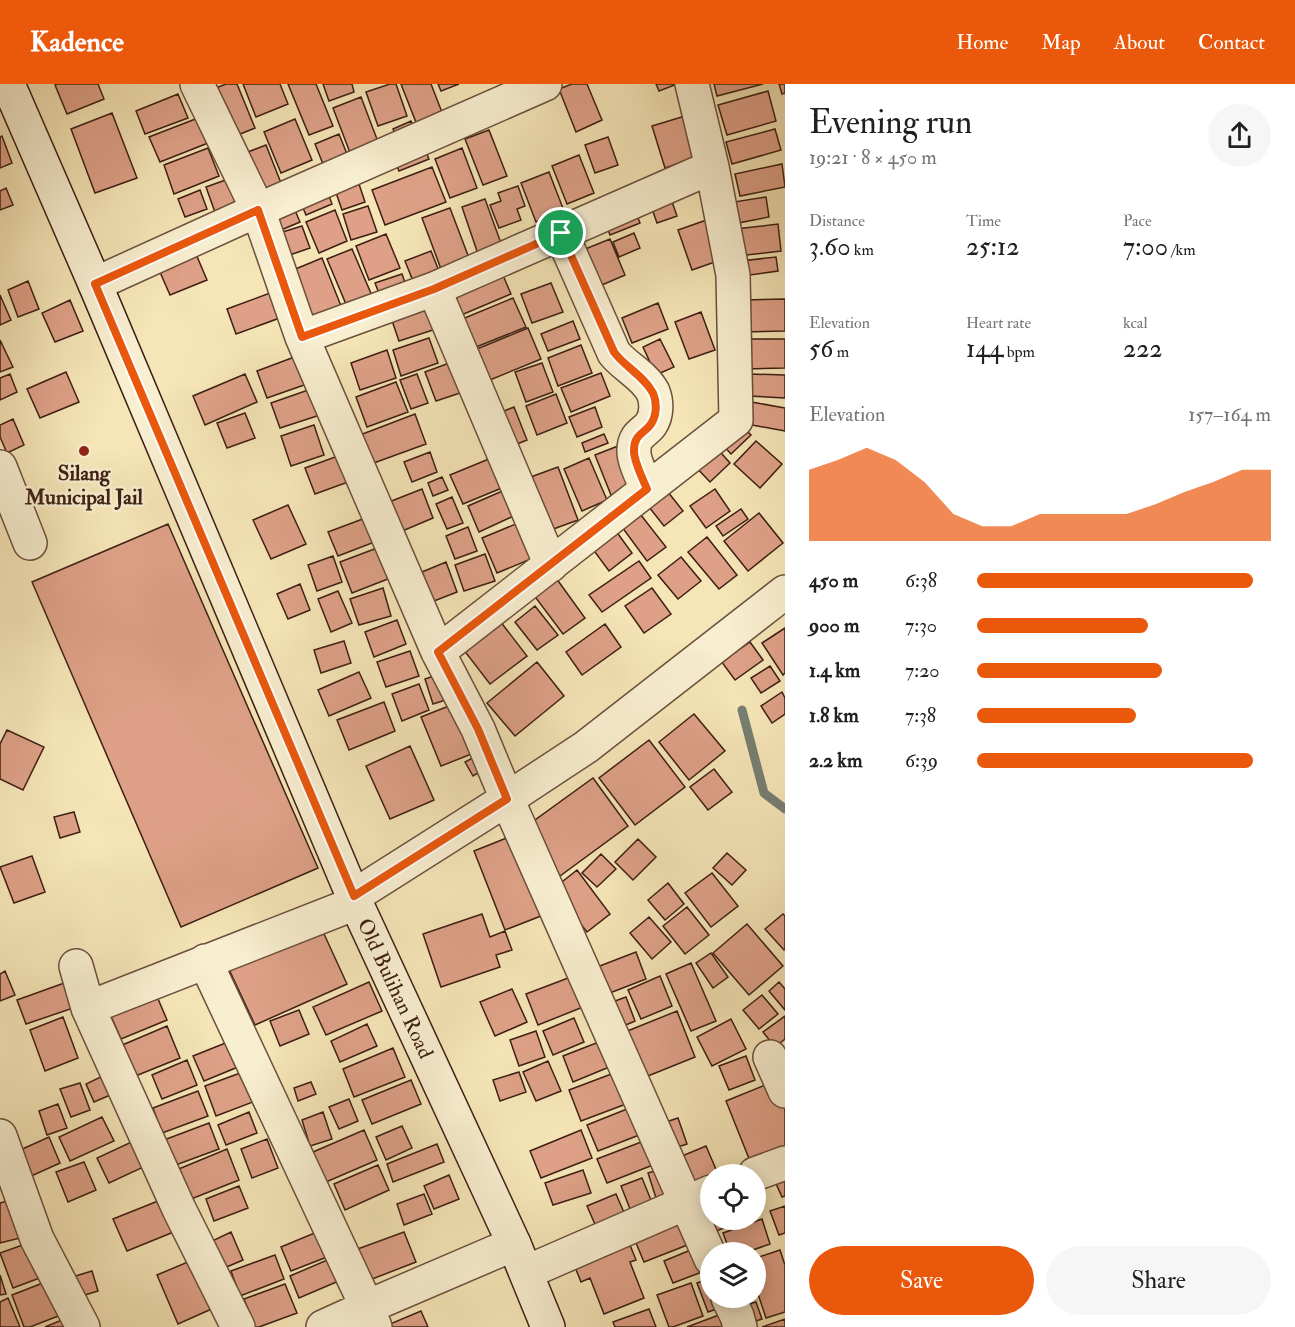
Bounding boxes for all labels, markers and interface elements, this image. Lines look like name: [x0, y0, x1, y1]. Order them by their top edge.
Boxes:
text: Kadence: [30, 25, 124, 60]
text: Home: [956, 29, 1008, 56]
text: Map: [1041, 29, 1081, 56]
text: About: [1114, 29, 1165, 56]
text: Contact: [1198, 29, 1265, 56]
text: Evening run: [809, 102, 972, 143]
button: share: [1208, 104, 1271, 167]
text: 19:21 · 8 × 450 m: [809, 145, 937, 170]
pin: [535, 207, 586, 258]
text: Distance: [809, 211, 865, 231]
text: Time: [966, 211, 1001, 231]
text: Pace: [1123, 211, 1152, 231]
icon: arrive: [544, 216, 577, 249]
text: 3.60: [809, 231, 850, 263]
text: 25:12: [966, 231, 1019, 263]
text: 7:00: [1123, 231, 1168, 263]
text: km: [850, 240, 874, 260]
text: /km: [1168, 240, 1196, 260]
text: Elevation: [809, 313, 870, 333]
text: Heart rate: [966, 313, 1031, 333]
text: kcal: [1123, 313, 1148, 333]
text: 56: [809, 333, 833, 365]
text: 144: [966, 333, 1003, 365]
text: 222: [1123, 333, 1163, 365]
text: m: [833, 342, 849, 362]
text: bpm: [1003, 342, 1035, 362]
text: Elevation: [809, 402, 885, 427]
text: 157–164 m: [1188, 402, 1271, 427]
marker: Silang Municipal Jail: [77, 444, 91, 458]
place label: Silang Municipal Jail: [24, 460, 144, 511]
text: 450 m: [809, 568, 858, 593]
text: 6:38: [905, 568, 937, 593]
text: 900 m: [809, 613, 859, 638]
text: 7:30: [905, 613, 937, 638]
text: 1.4 km: [809, 658, 860, 683]
text: 7:20: [905, 658, 940, 683]
text: 1.8 km: [809, 703, 859, 728]
text: 7:38: [905, 703, 936, 728]
text: 2.2 km: [809, 748, 862, 773]
text: 6:39: [905, 748, 938, 773]
street label: Old Bulihan Road: [351, 914, 439, 1064]
map controls: [700, 1164, 766, 1308]
button: locate: [700, 1164, 766, 1230]
button: layers: [700, 1242, 766, 1308]
button: Save: [809, 1246, 1034, 1315]
button: Share: [1046, 1246, 1271, 1315]

